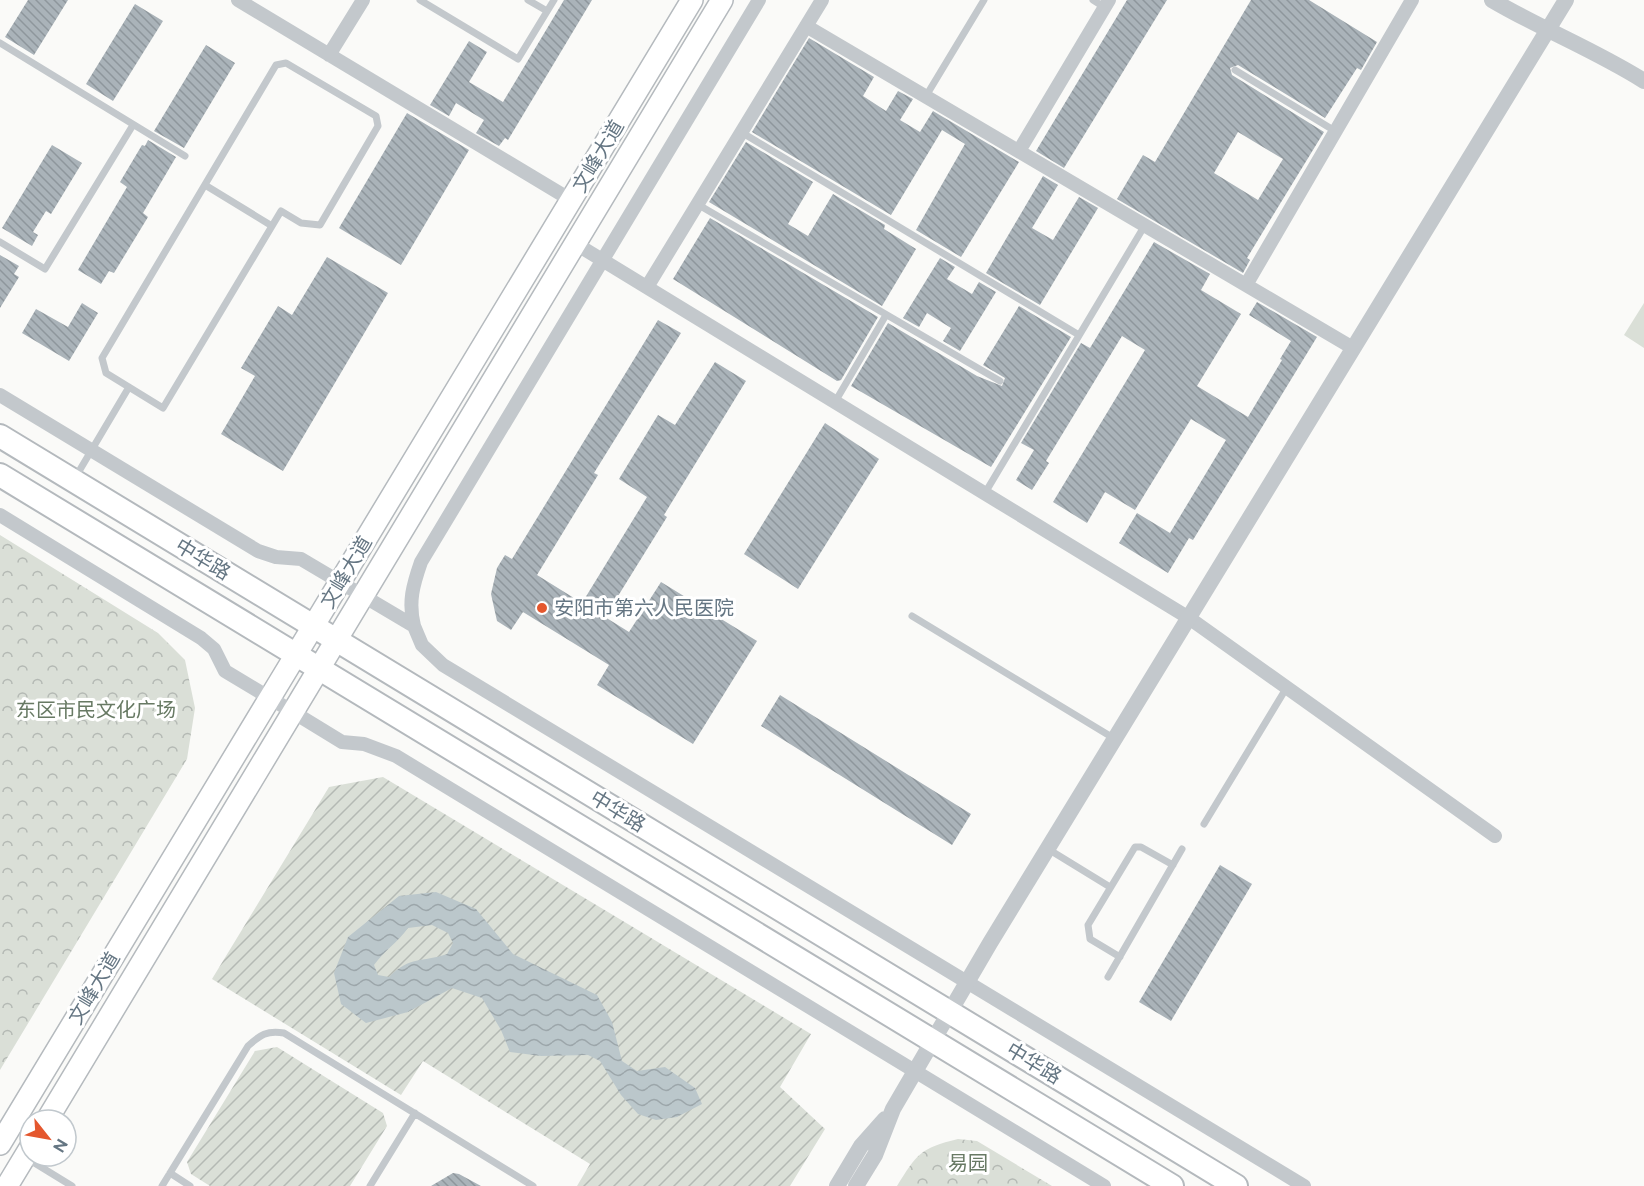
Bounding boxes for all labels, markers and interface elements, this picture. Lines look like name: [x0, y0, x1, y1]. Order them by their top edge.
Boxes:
street label: 文峰大道: [567, 116, 629, 196]
street label: 文峰大道: [315, 532, 377, 612]
street label: 中华路: [171, 533, 235, 585]
place label: 安阳市第六人民医院: [554, 596, 734, 620]
marker: 安阳市第六人民医院: [535, 601, 549, 615]
park label: 东区市民文化广场: [16, 698, 176, 722]
street label: 中华路: [586, 785, 650, 837]
street label: 文峰大道: [63, 948, 125, 1028]
street label: 中华路: [1002, 1037, 1066, 1089]
north arrow: [18, 1108, 78, 1168]
text: N: [49, 1135, 72, 1156]
park label: 易园: [948, 1151, 988, 1175]

